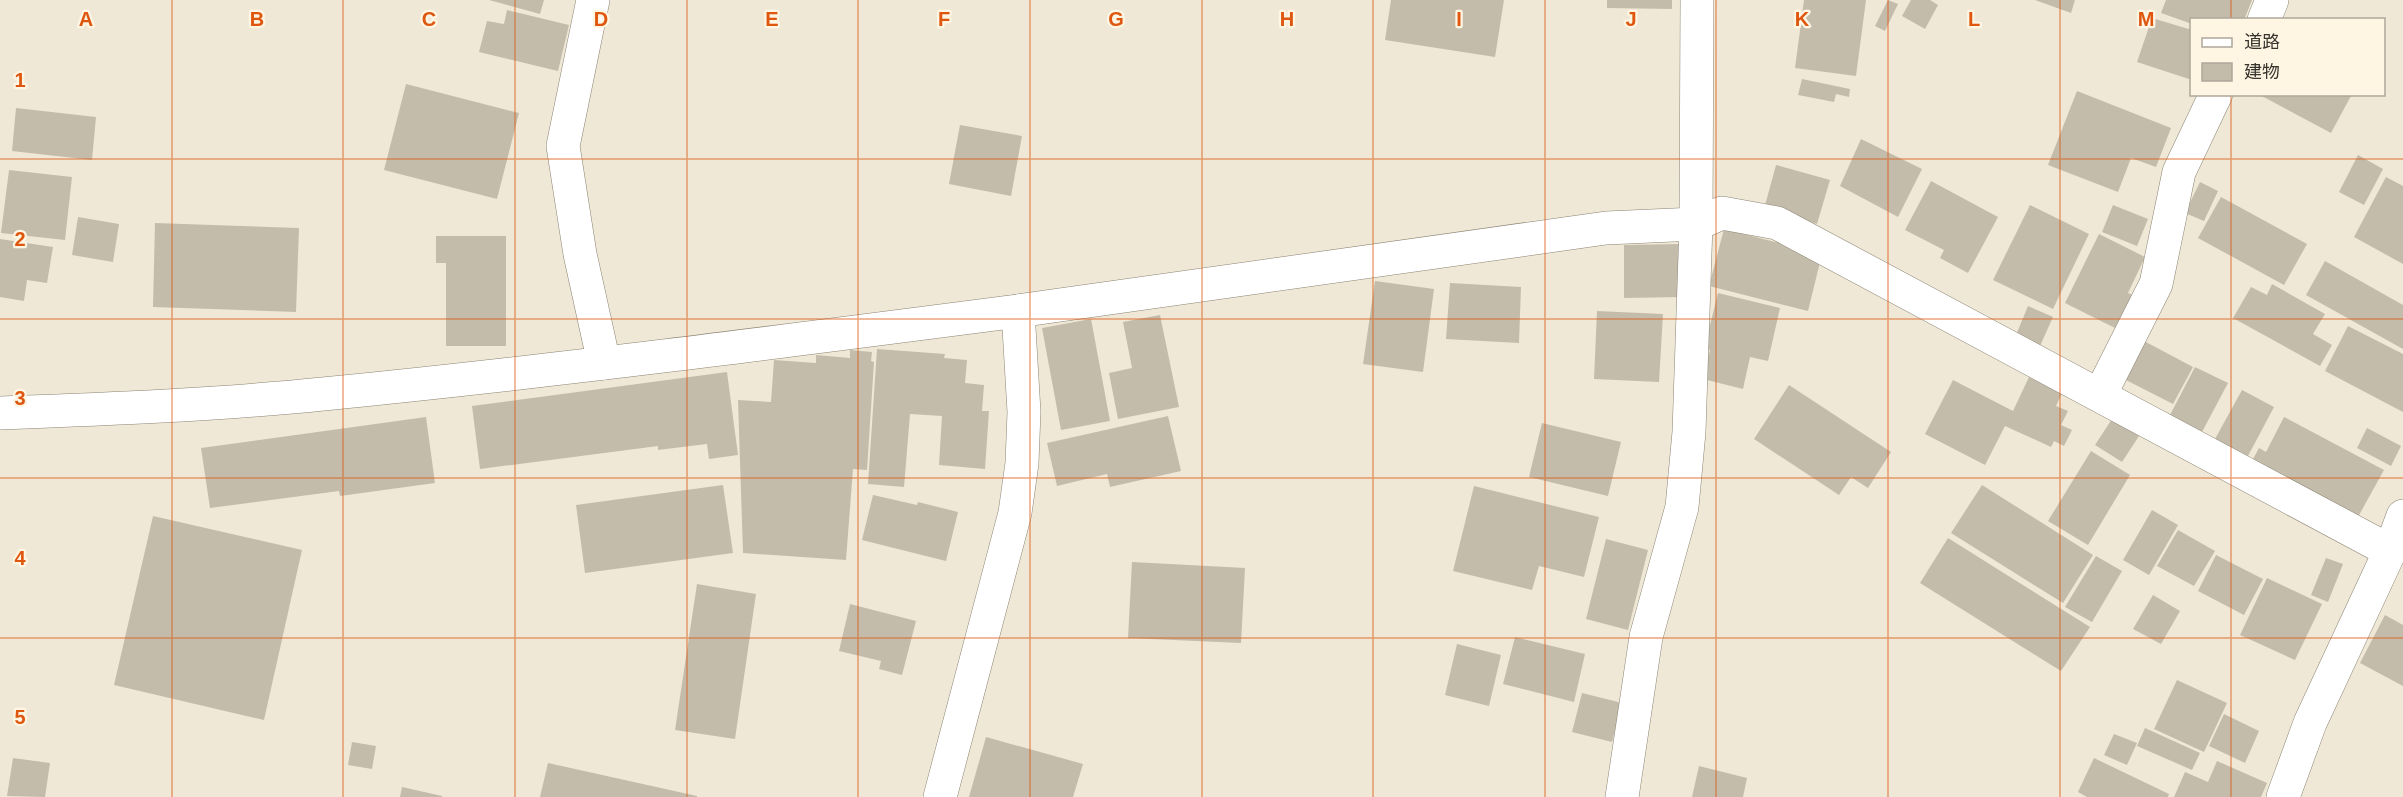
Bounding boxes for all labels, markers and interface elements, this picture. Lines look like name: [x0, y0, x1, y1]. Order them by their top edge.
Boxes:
text: A: [79, 8, 93, 30]
text: B: [250, 8, 264, 30]
text: C: [422, 8, 436, 30]
text: D: [594, 8, 608, 30]
text: E: [765, 8, 779, 30]
text: F: [938, 8, 950, 30]
text: G: [1108, 8, 1124, 30]
text: H: [1280, 8, 1294, 30]
text: I: [1456, 8, 1462, 30]
text: J: [1625, 8, 1637, 30]
text: K: [1795, 8, 1810, 30]
text: L: [1968, 8, 1980, 30]
text: M: [2138, 8, 2154, 30]
legend: [2190, 18, 2385, 96]
text: 道路: [2244, 32, 2280, 52]
text: 建物: [2244, 62, 2280, 82]
text: 1: [14, 69, 26, 91]
text: 2: [14, 228, 26, 250]
text: 3: [14, 387, 26, 409]
text: 4: [14, 547, 26, 569]
text: 5: [14, 706, 26, 728]

